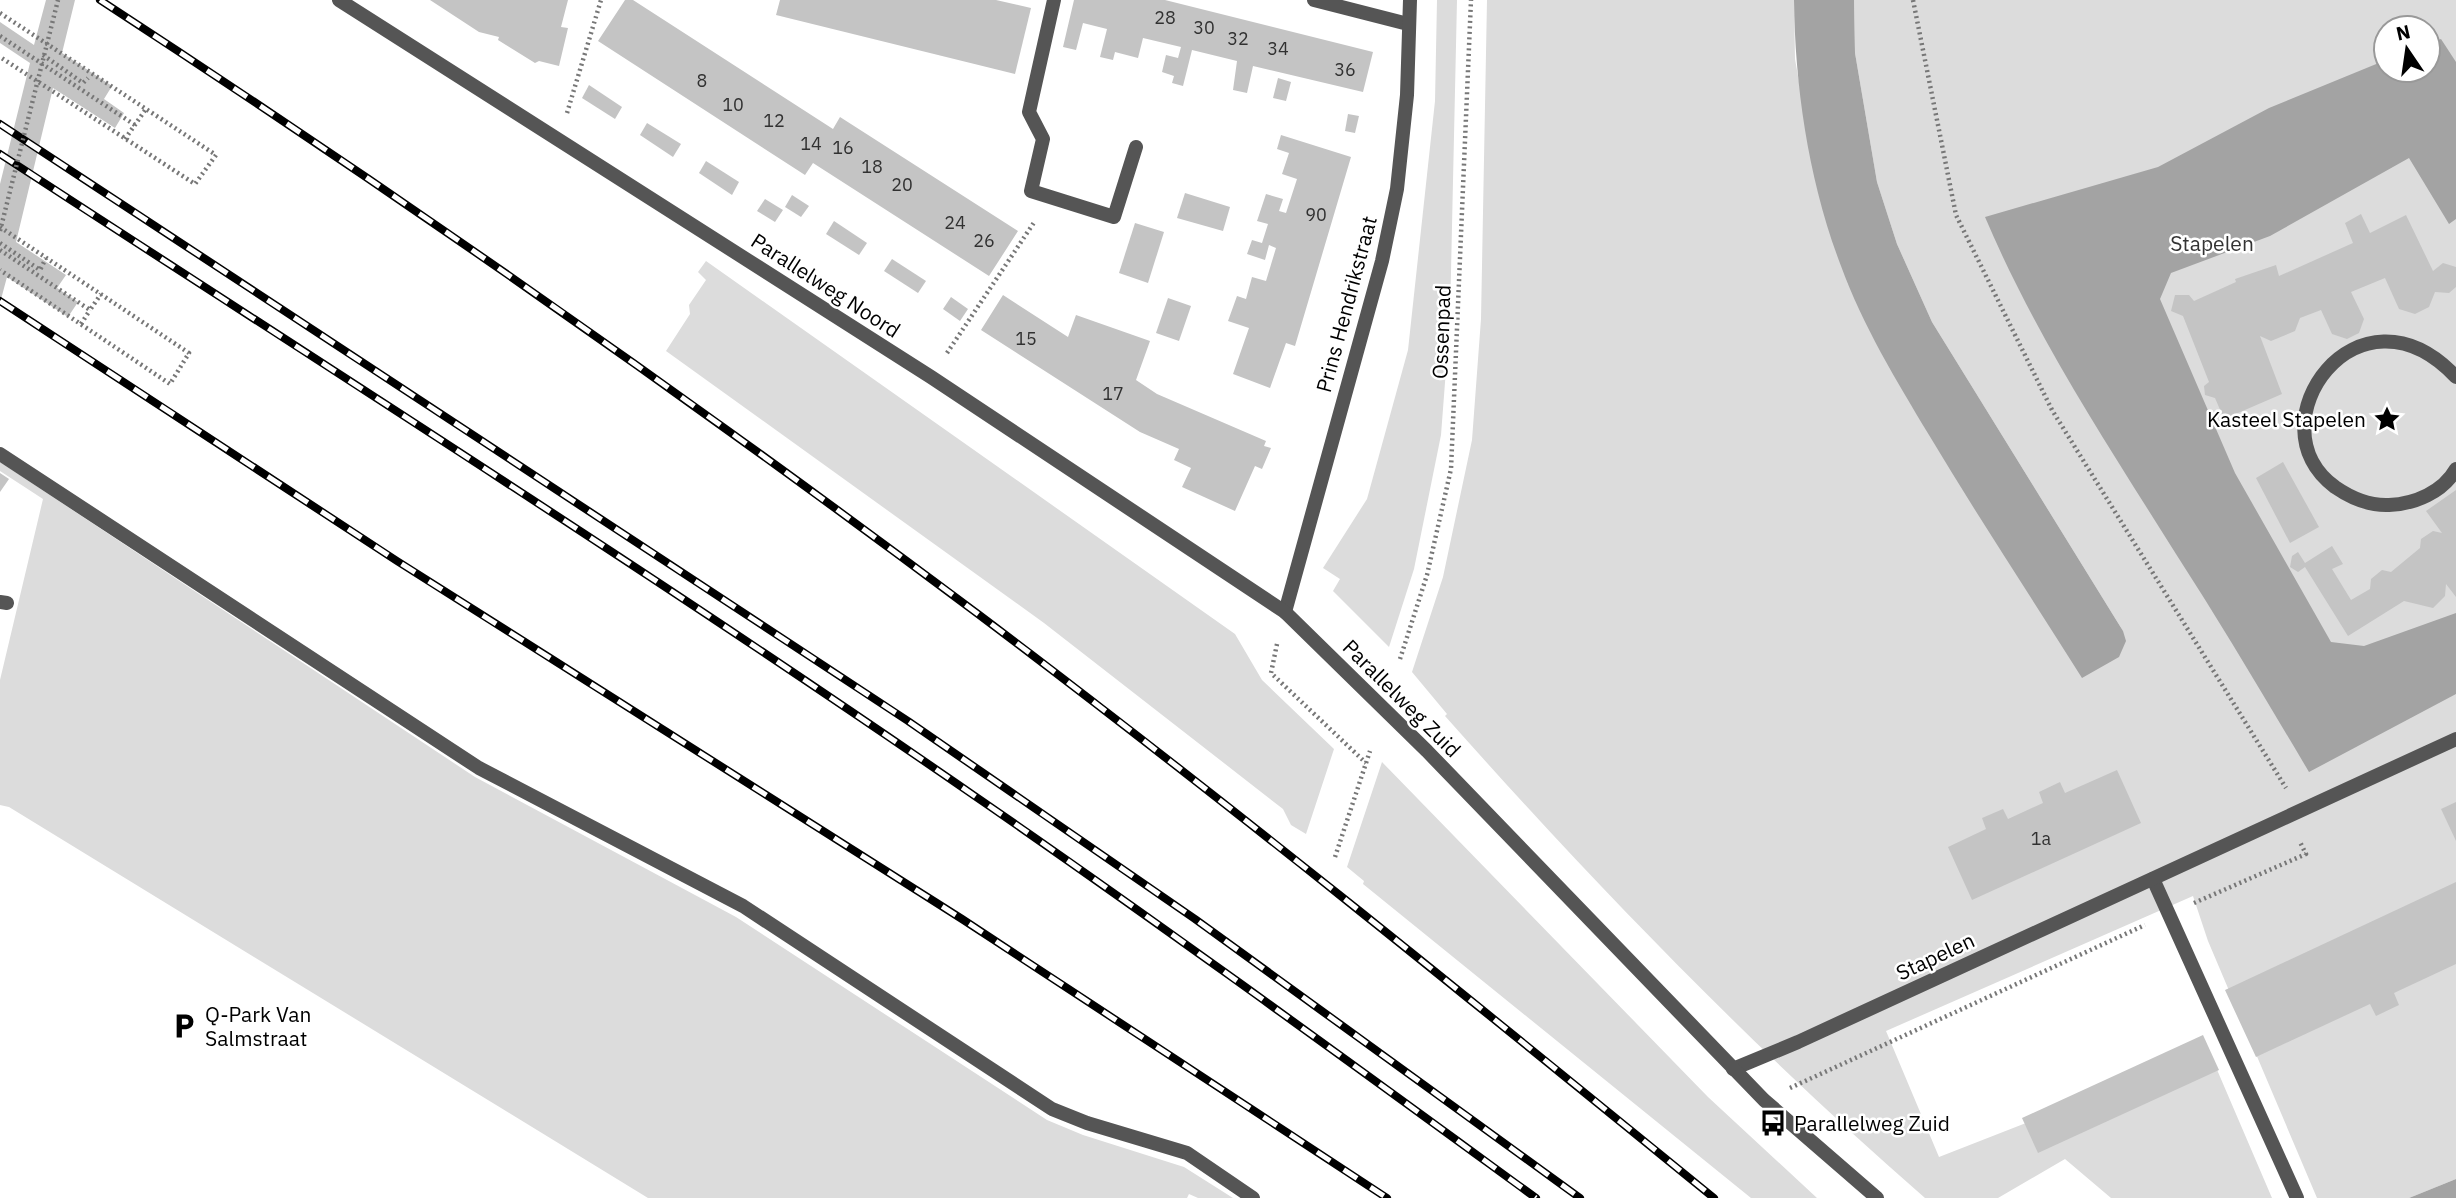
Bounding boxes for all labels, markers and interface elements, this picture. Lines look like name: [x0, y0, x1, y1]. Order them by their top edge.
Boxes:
house number: 28: [1154, 6, 1176, 29]
north arrow: [2372, 14, 2442, 84]
house number: 30: [1193, 16, 1215, 39]
text: N: [2394, 19, 2413, 46]
house number: 32: [1227, 27, 1249, 50]
house number: 34: [1267, 37, 1289, 60]
house number: 36: [1334, 58, 1356, 81]
house number: 8: [697, 69, 707, 92]
house number: 10: [722, 93, 744, 116]
house number: 12: [763, 109, 785, 132]
house number: 14: [800, 132, 822, 155]
house number: 16: [832, 136, 854, 159]
house number: 18: [861, 155, 883, 178]
house number: 20: [891, 173, 913, 196]
house number: 90: [1305, 203, 1327, 226]
house number: 24: [944, 211, 966, 234]
street label: Prins Hendrikstraat: [1309, 213, 1383, 395]
street label: Parallelweg Noord: [746, 226, 906, 344]
house number: 26: [973, 229, 995, 252]
park label: Stapelen: [2170, 229, 2254, 257]
street label: Ossenpad: [1425, 284, 1457, 380]
house number: 15: [1015, 327, 1037, 350]
house number: 17: [1102, 382, 1124, 405]
place icon: Kasteel Stapelen: [2372, 404, 2402, 434]
place label: Kasteel Stapelen: [2207, 405, 2366, 433]
street label: Parallelweg Zuid: [1337, 633, 1467, 763]
house number: 1a: [2031, 827, 2052, 850]
street label: Stapelen: [1891, 926, 1979, 986]
place label: Q-Park Van Salmstraat: [205, 1000, 311, 1052]
parking icon: Q-Park Van Salmstraat: [169, 1011, 199, 1041]
bus stop icon: Parallelweg Zuid: [1758, 1108, 1788, 1138]
place label: Parallelweg Zuid: [1794, 1109, 1950, 1137]

